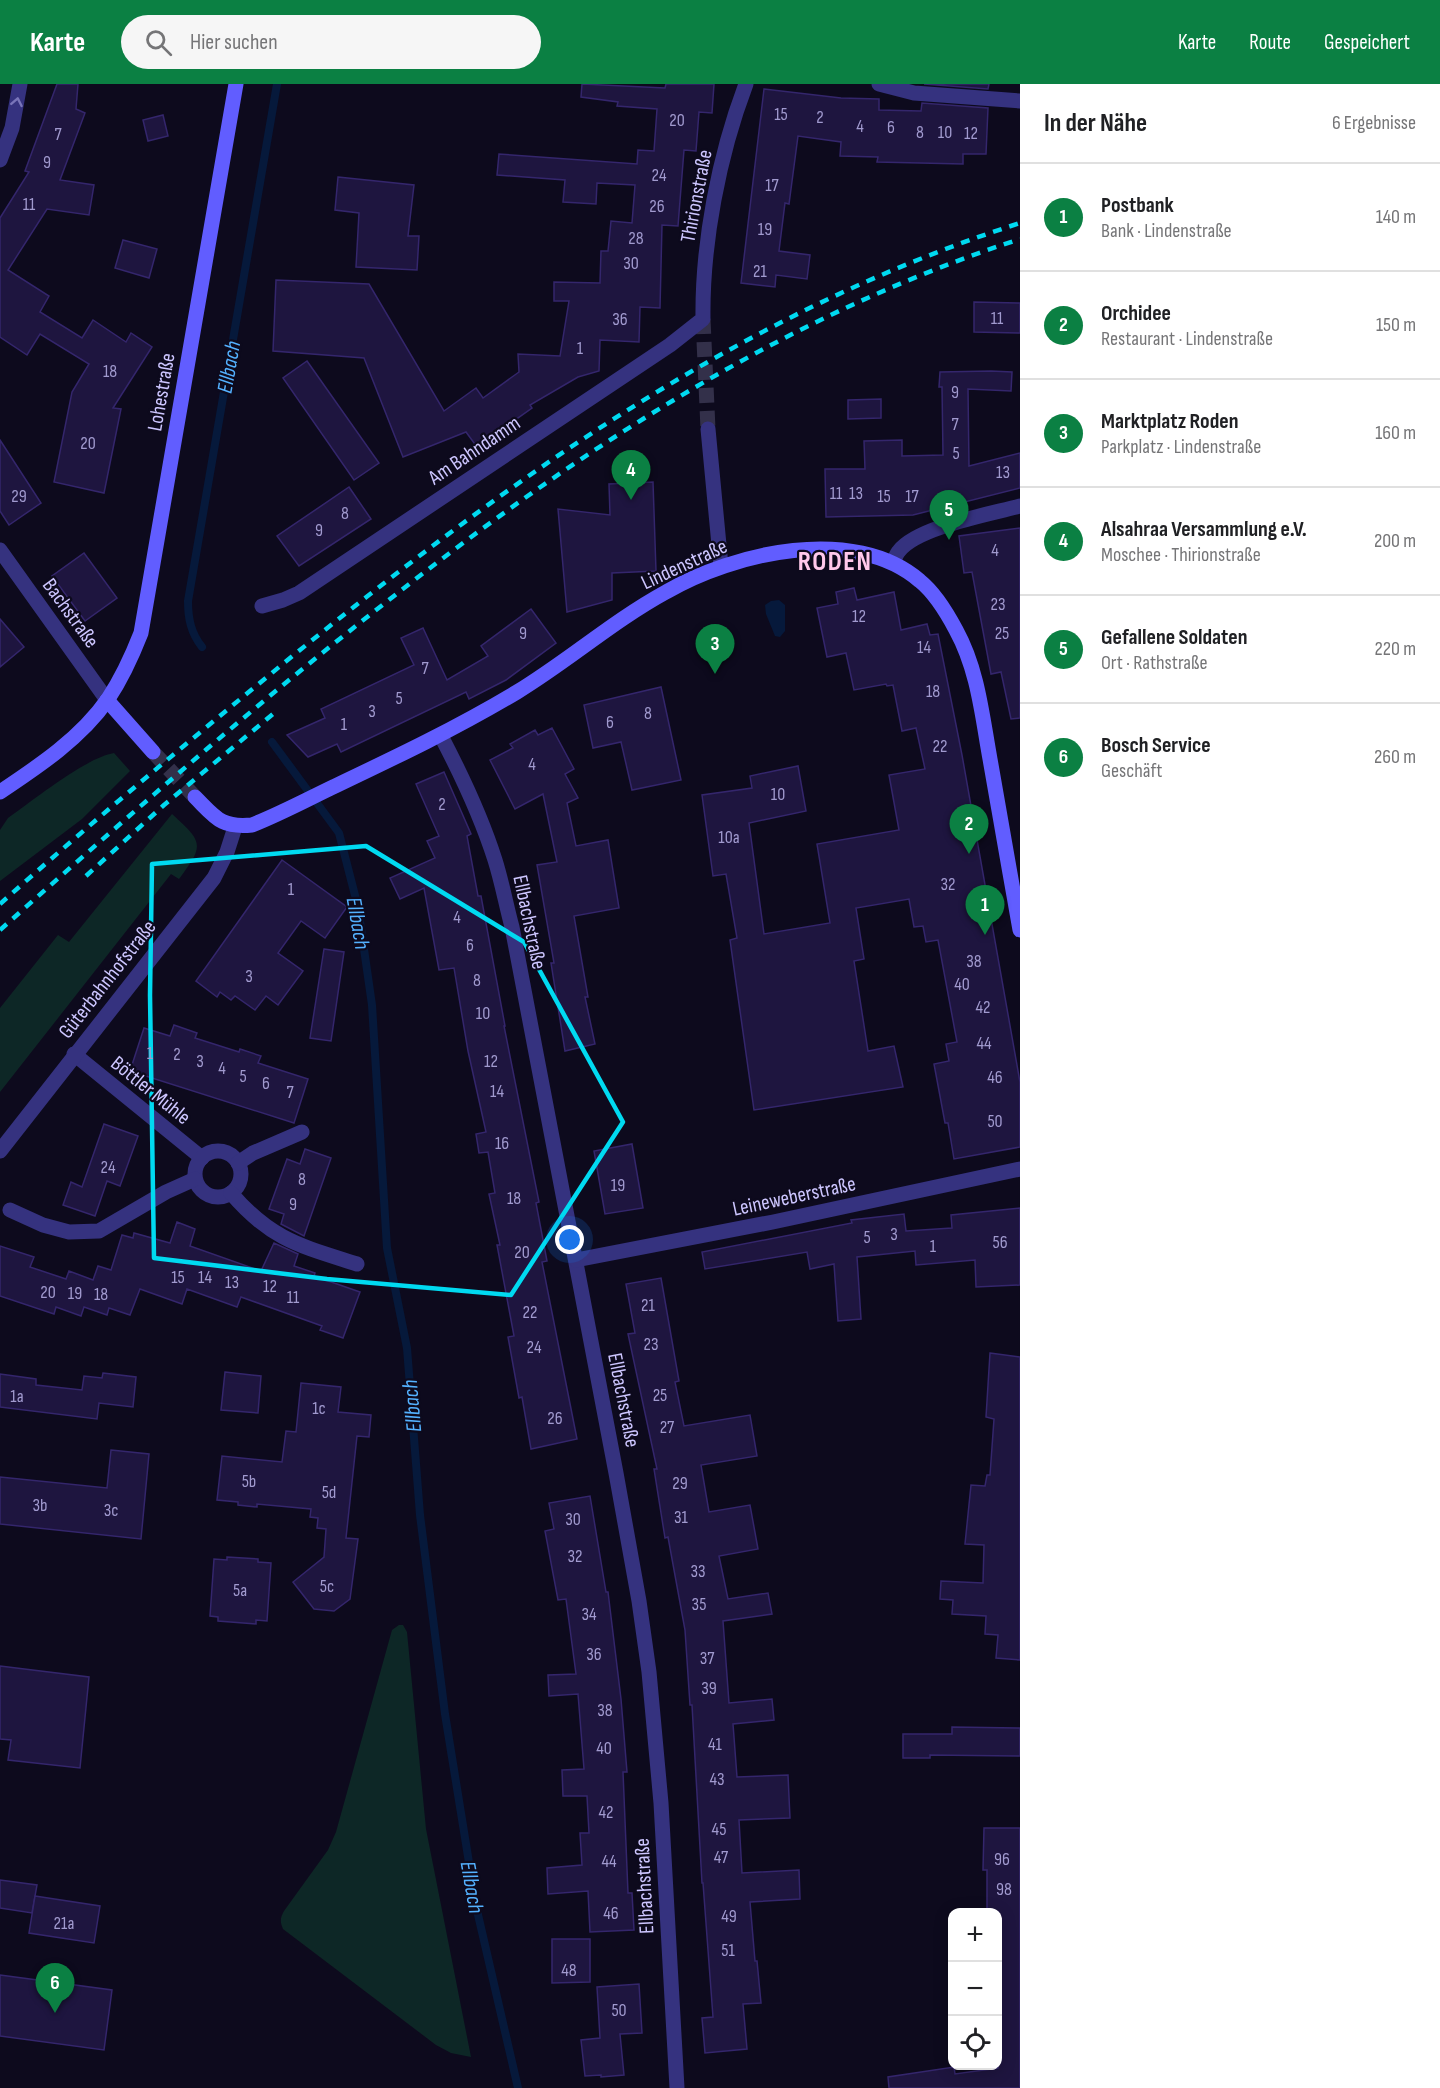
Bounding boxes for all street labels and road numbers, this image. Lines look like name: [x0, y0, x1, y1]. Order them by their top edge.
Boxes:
street label: Thirionstraße: [675, 148, 718, 245]
street label: Lohestraße: [142, 351, 181, 433]
street label: Am Bahndamm: [423, 411, 525, 491]
street label: Lindenstraße: [637, 534, 731, 595]
street label: Bachstraße: [37, 574, 104, 653]
street label: Ellbachstraße: [507, 873, 552, 971]
street label: Güterbahnhofstraße: [53, 915, 161, 1044]
street label: Böttler Mühle: [106, 1051, 196, 1130]
street label: Leineweberstraße: [730, 1171, 858, 1222]
street label: Ellbachstraße: [602, 1351, 645, 1449]
street label: Ellbachstraße: [630, 1838, 659, 1934]

